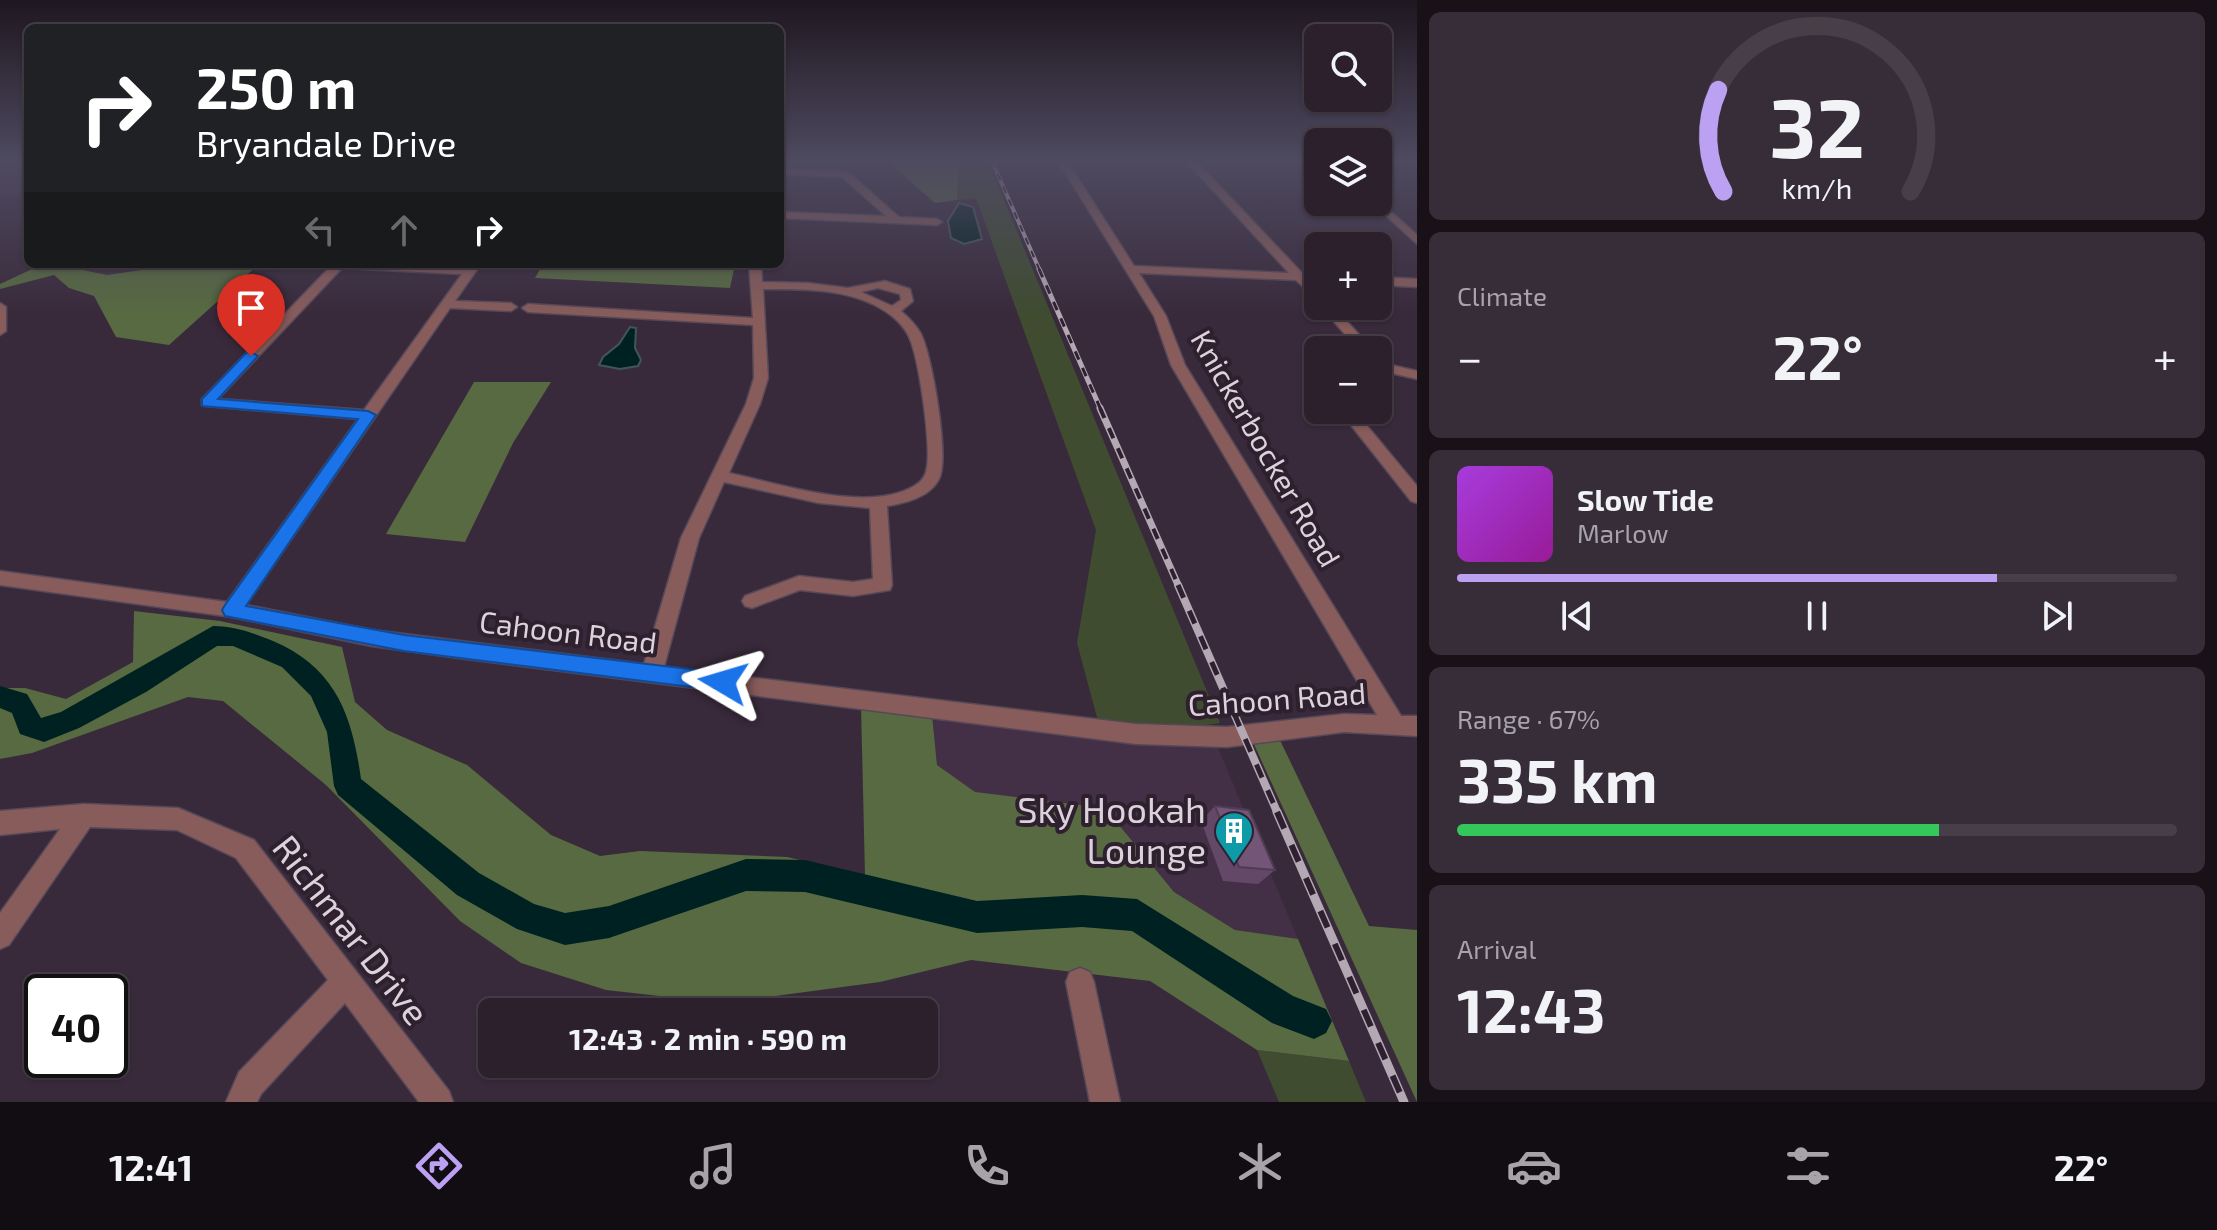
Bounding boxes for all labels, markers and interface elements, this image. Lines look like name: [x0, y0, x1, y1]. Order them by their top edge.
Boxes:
map controls: [1304, 24, 1392, 424]
button: search: [1304, 24, 1392, 112]
text: 250 m: [196, 53, 356, 120]
icon: right: [64, 56, 168, 160]
text: 32: [1769, 75, 1865, 175]
text: Bryandale Drive: [196, 121, 456, 164]
button: layers: [1304, 128, 1392, 216]
text: km/h: [1782, 170, 1852, 205]
icon: left: [298, 208, 342, 252]
icon: ahead: [382, 208, 426, 252]
icon: right: [466, 208, 510, 252]
button: +: [1304, 232, 1392, 320]
pin: [217, 274, 285, 356]
text: Climate: [1457, 280, 1547, 311]
icon: arrive: [229, 286, 273, 330]
text: 22°: [1773, 320, 1863, 392]
street label: Knickerbocker Road: [1184, 323, 1349, 573]
text: −: [1457, 330, 1483, 383]
text: +: [2153, 330, 2177, 383]
button: −: [1304, 336, 1392, 424]
text: Slow Tide: [1577, 481, 1714, 517]
text: Marlow: [1577, 517, 1668, 548]
icon: previous: [1555, 594, 1599, 638]
icon: pause: [1795, 594, 1839, 638]
icon: next: [2035, 594, 2079, 638]
street label: Cahoon Road: [478, 602, 659, 660]
position arrow: [681, 640, 765, 724]
street label: Cahoon Road: [1187, 674, 1367, 722]
text: Range · 67%: [1457, 703, 1600, 734]
text: 335 km: [1457, 743, 1658, 815]
place label: Sky Hookah Lounge: [1017, 787, 1206, 871]
building icon: Sky Hookah Lounge: [1213, 810, 1255, 865]
street label: Richmar Drive: [265, 826, 439, 1032]
text: Arrival: [1457, 933, 1536, 964]
text: 12:43: [1457, 973, 1605, 1045]
speed limit sign: 40: [24, 974, 128, 1078]
text: 12:43 · 2 min · 590 m: [569, 1020, 847, 1056]
icon: directions: [411, 1138, 467, 1194]
icon: music: [685, 1138, 741, 1194]
icon: phone: [959, 1138, 1015, 1194]
icon: climate: [1232, 1138, 1288, 1194]
icon: car: [1506, 1138, 1562, 1194]
icon: filters: [1780, 1138, 1836, 1194]
text: 12:41: [109, 1145, 193, 1188]
text: 22°: [2054, 1145, 2108, 1188]

